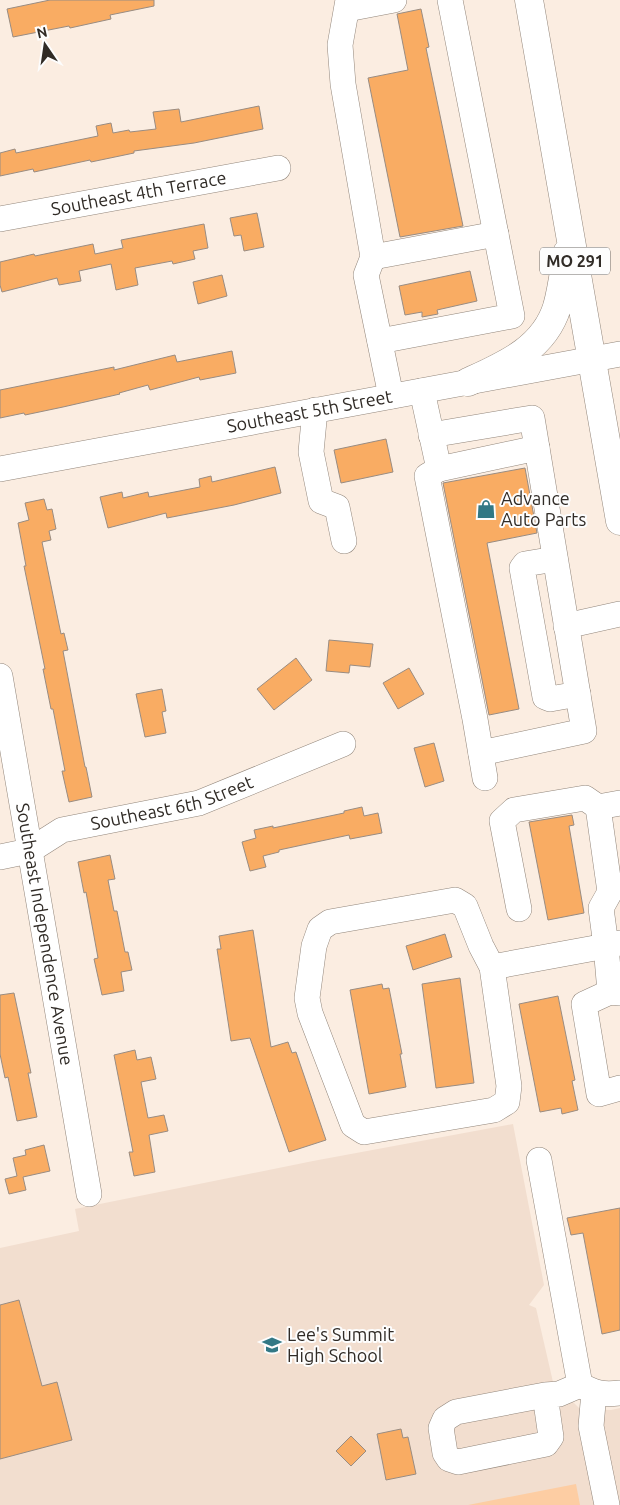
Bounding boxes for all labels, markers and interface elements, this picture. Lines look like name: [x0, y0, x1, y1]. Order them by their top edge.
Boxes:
north arrow: [20, 20, 70, 70]
text: N: [35, 23, 49, 41]
street label: Southeast 4th Terrace: [49, 167, 228, 218]
road number: MO 291: [540, 248, 610, 274]
street label: Southeast 5th Street: [225, 385, 394, 436]
place label: Advance Auto Parts: [501, 488, 586, 529]
shop icon: Advance Auto Parts: [475, 498, 497, 520]
street label: Southeast 6th Street: [89, 771, 256, 833]
street label: Southeast Independence Avenue: [13, 801, 78, 1067]
place label: Lee's Summit High School: [287, 1324, 394, 1365]
school or university icon: Lee's Summit High School: [261, 1334, 283, 1356]

